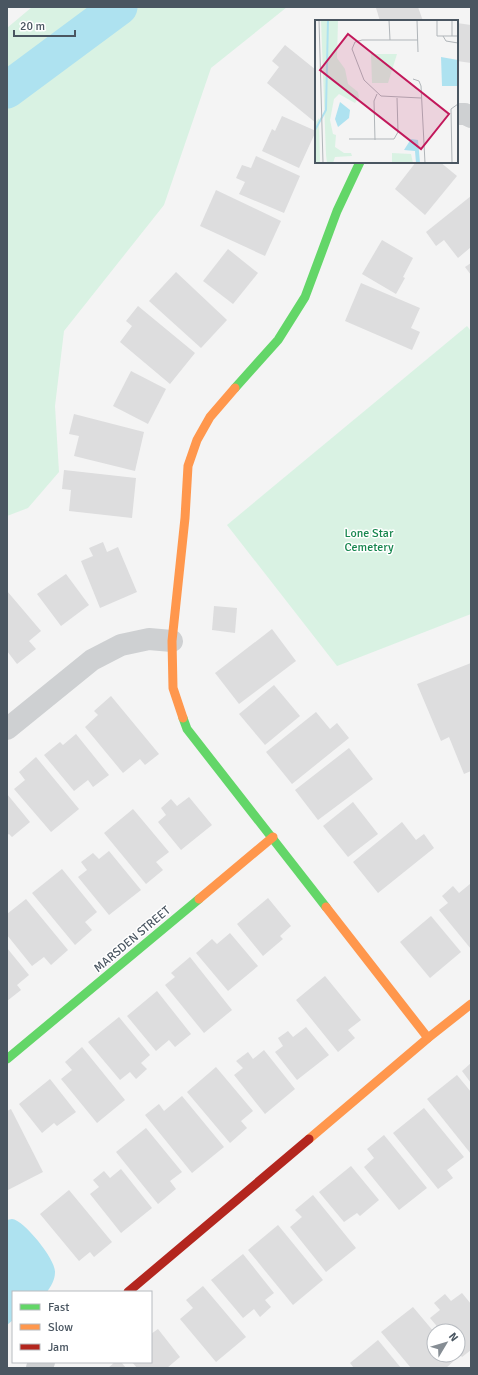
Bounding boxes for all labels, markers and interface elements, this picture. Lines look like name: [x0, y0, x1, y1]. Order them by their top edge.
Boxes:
scale bar: [14, 12, 75, 38]
text: 20 m: [20, 19, 45, 34]
inset map: [315, 20, 458, 163]
park label: Lone Star Cemetery: [344, 526, 394, 555]
street label: MARSDEN STREET: [91, 903, 174, 976]
legend: [12, 1291, 152, 1363]
text: Fast: [48, 1300, 69, 1315]
text: Slow: [48, 1320, 73, 1335]
north arrow: [426, 1323, 466, 1363]
text: N: [446, 1330, 461, 1344]
text: Jam: [48, 1340, 69, 1355]

